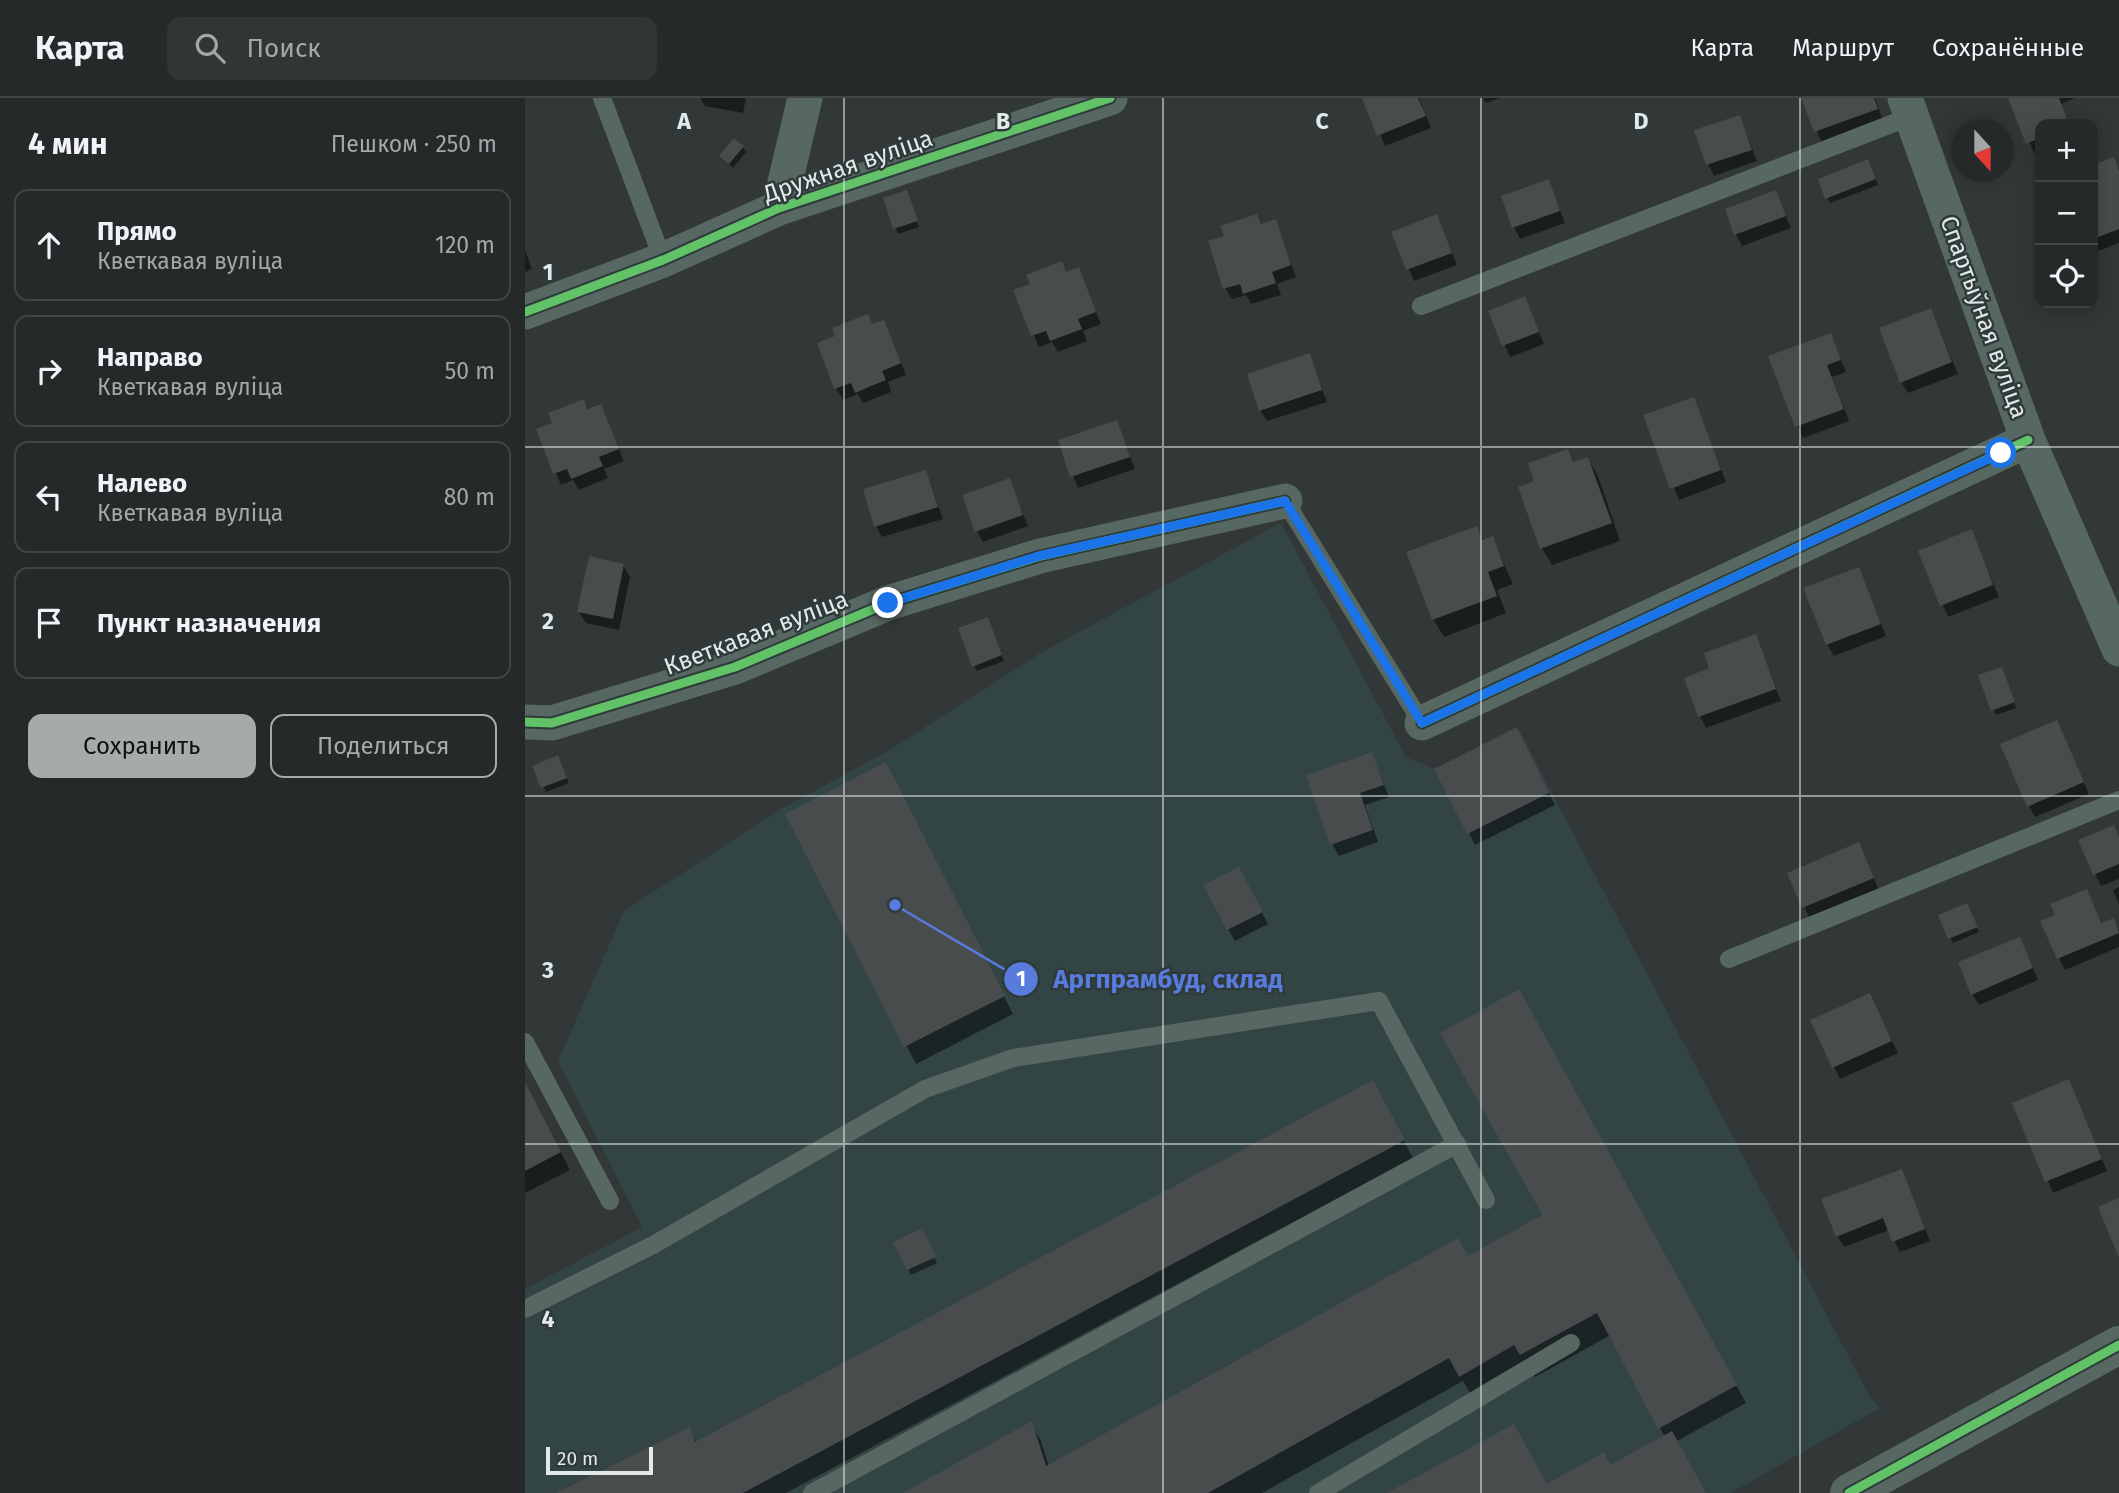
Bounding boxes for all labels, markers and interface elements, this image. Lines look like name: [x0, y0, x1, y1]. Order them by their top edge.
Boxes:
search box: [167, 17, 657, 80]
text: Карта: [35, 28, 125, 68]
icon: search: [191, 29, 229, 67]
text: Поиск: [247, 33, 321, 64]
text: Карта: [1691, 34, 1754, 62]
text: Маршрут: [1792, 34, 1894, 62]
text: Сохранённые: [1932, 34, 2084, 62]
text: A: [676, 107, 691, 135]
text: B: [996, 107, 1010, 135]
text: C: [1315, 107, 1329, 135]
text: D: [1634, 107, 1649, 135]
north arrow: [1951, 119, 2014, 182]
map controls: [2035, 119, 2098, 308]
button: +: [2035, 119, 2098, 182]
street label: Дружная вуліца: [759, 124, 936, 208]
text: 4 мин: [28, 126, 108, 162]
text: Пешком · 250 m: [331, 130, 497, 158]
button: −: [2035, 182, 2098, 245]
street label: Спартыўная вуліца: [1934, 212, 2034, 422]
text: Прямо: [97, 216, 177, 247]
icon: ahead: [30, 226, 68, 264]
text: 120 m: [435, 231, 495, 259]
button: locate: [2035, 245, 2098, 308]
text: Кветкавая вуліца: [97, 247, 283, 275]
text: 1: [543, 258, 553, 286]
text: Направо: [97, 342, 203, 373]
icon: right: [30, 352, 68, 390]
text: 50 m: [445, 357, 495, 385]
text: Кветкавая вуліца: [97, 373, 283, 401]
route start: [1985, 437, 2016, 468]
text: Налево: [97, 468, 187, 499]
icon: left: [30, 478, 68, 516]
text: 80 m: [444, 483, 495, 511]
text: Кветкавая вуліца: [97, 499, 283, 527]
street label: Кветкавая вуліца: [660, 585, 852, 681]
route end: [872, 587, 903, 618]
icon: arrive: [30, 604, 68, 642]
text: 2: [542, 607, 554, 635]
text: Пункт назначения: [97, 608, 321, 639]
button: Сохранить: [28, 714, 256, 778]
button: Поделиться: [270, 714, 497, 778]
callout: Аргпрамбуд, склад: [1004, 955, 1296, 1002]
text: 3: [541, 956, 554, 984]
text: Аргпрамбуд, склад: [1052, 964, 1283, 995]
text: 1: [1016, 966, 1026, 992]
text: 4: [542, 1305, 555, 1333]
scale bar: [546, 1444, 653, 1476]
text: 20 m: [557, 1447, 598, 1470]

